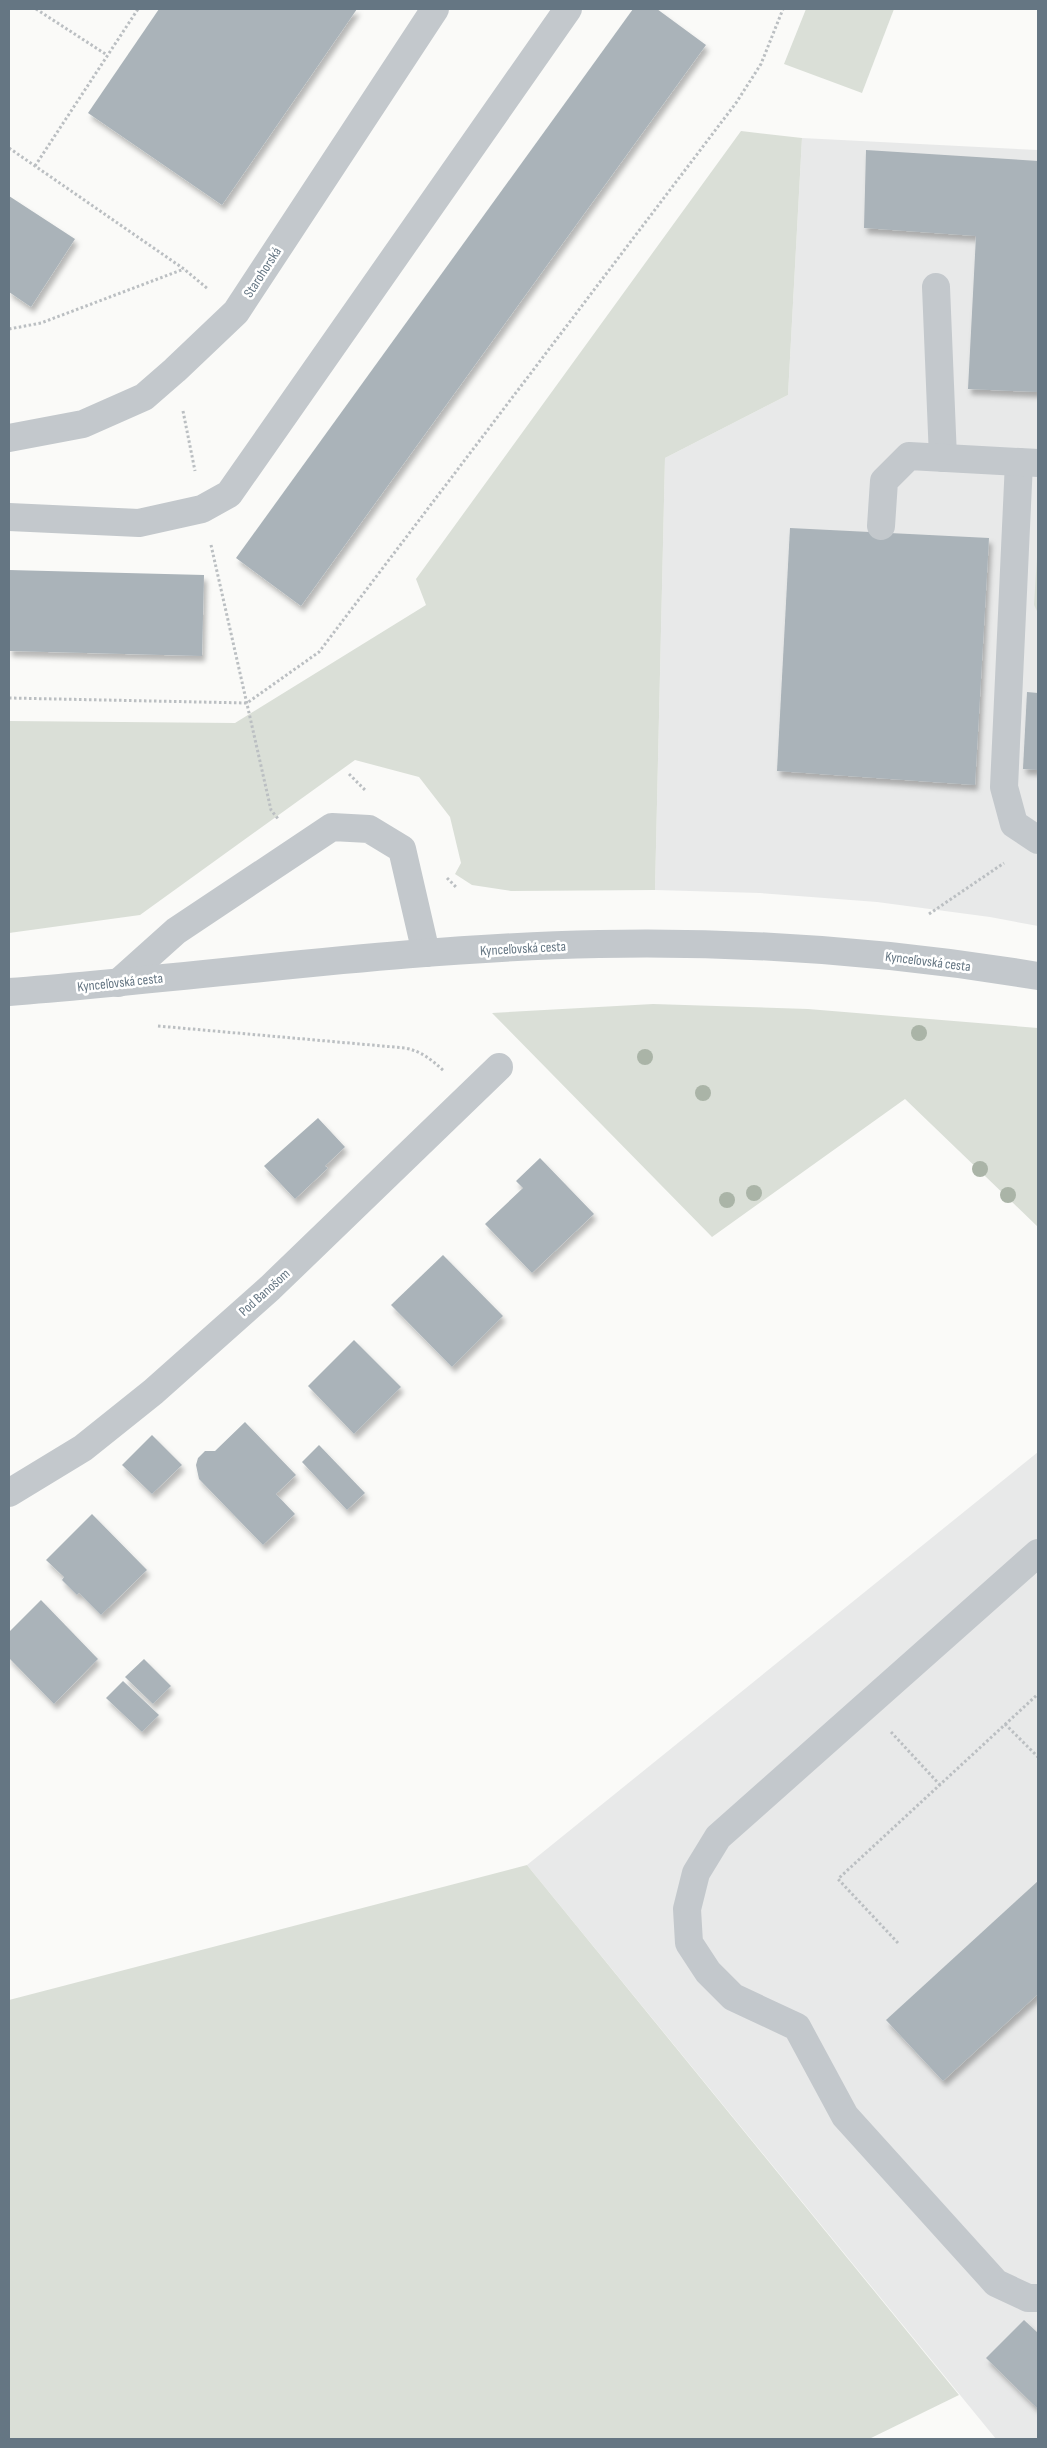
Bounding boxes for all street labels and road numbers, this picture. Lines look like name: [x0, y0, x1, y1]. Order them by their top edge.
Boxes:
street label: Starohorská: [240, 244, 285, 301]
street label: Kynceľovská cesta: [480, 938, 566, 959]
street label: Kynceľovská cesta: [884, 948, 972, 975]
street label: Kynceľovská cesta: [76, 970, 164, 995]
street label: Pod Banošom: [235, 1265, 293, 1320]

